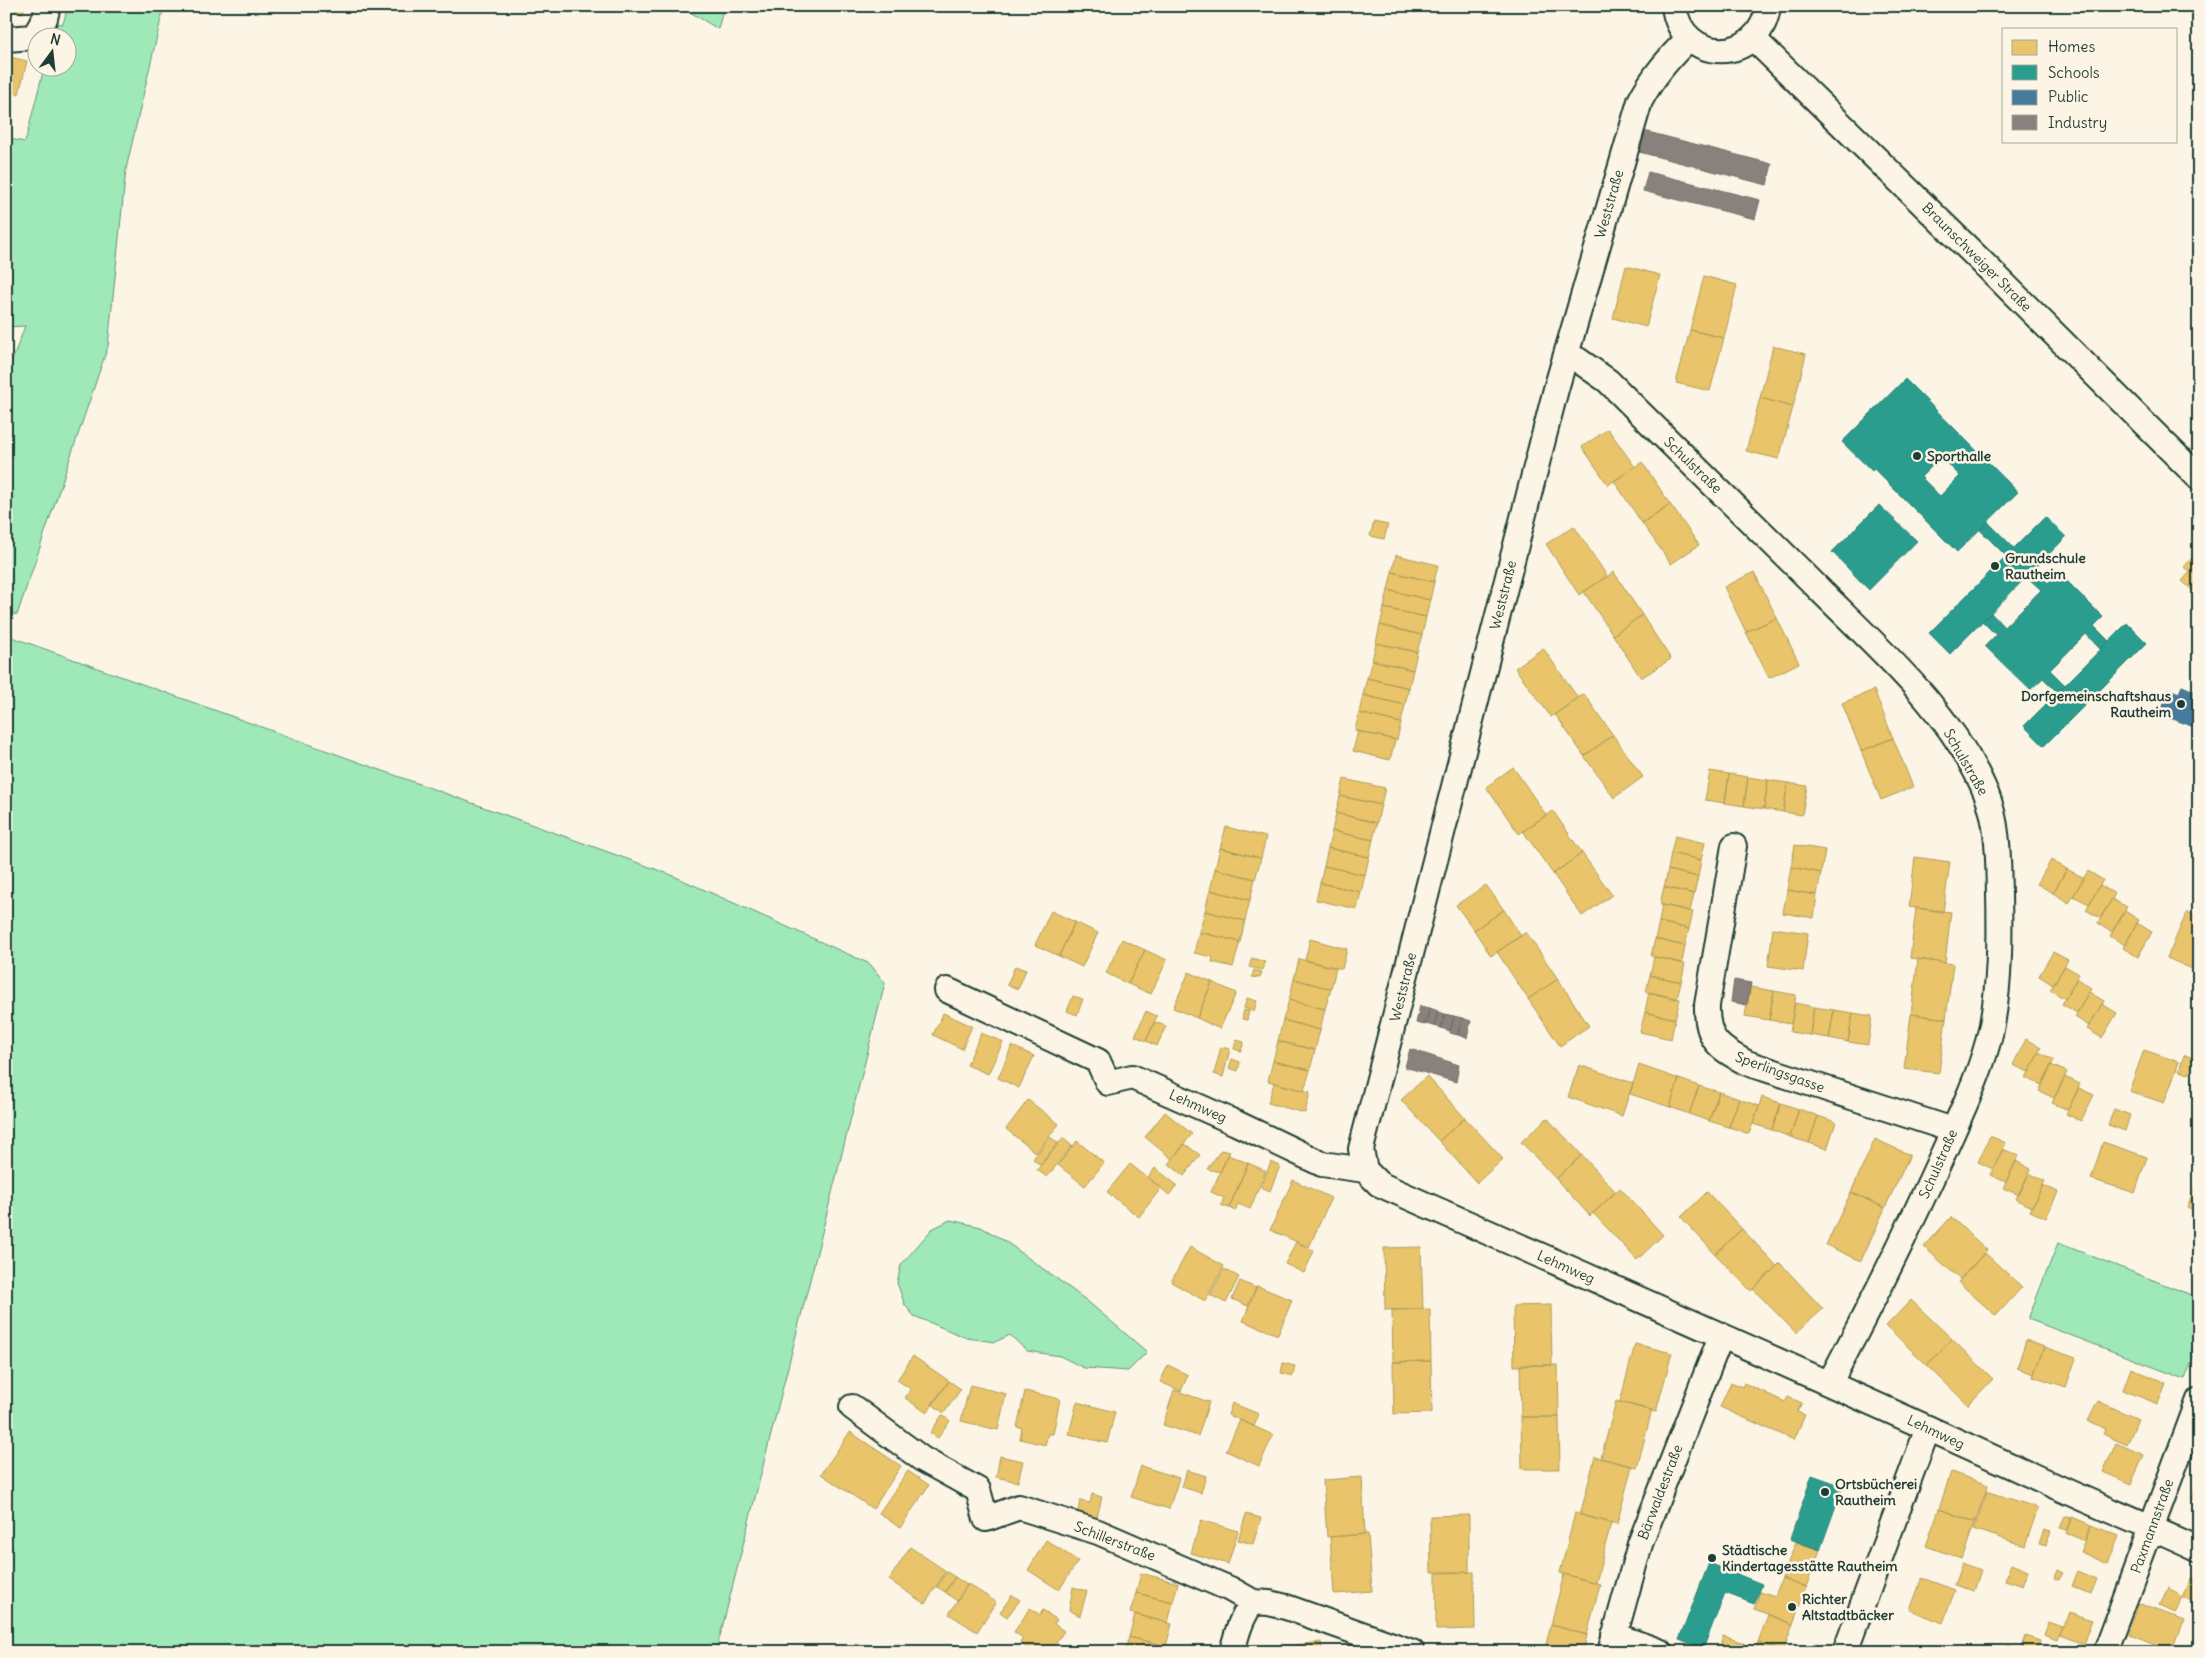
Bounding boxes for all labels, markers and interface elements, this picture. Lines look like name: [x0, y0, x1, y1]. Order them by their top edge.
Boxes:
north arrow: [28, 28, 78, 78]
legend: [2002, 28, 2178, 142]
text: N: [48, 29, 62, 49]
text: Homes: [2048, 37, 2095, 56]
text: Schools: [2048, 63, 2100, 82]
text: Public: [2048, 87, 2089, 106]
text: Industry: [2048, 113, 2107, 132]
street label: Weststraße: [1591, 168, 1627, 240]
street label: Braunschweiger Straße: [1918, 198, 2036, 316]
street label: Schulstraße: [1660, 433, 1726, 497]
place label: Sporthalle: [1927, 447, 1991, 465]
marker: Sporthalle: [1911, 450, 1923, 462]
place label: Grundschule Rautheim: [2005, 549, 2086, 583]
street label: Weststraße: [1486, 559, 1520, 631]
marker: Grundschule Rautheim: [1989, 560, 2001, 572]
place label: Dorfgemeinschaftshaus Rautheim: [2021, 687, 2172, 721]
marker: Dorfgemeinschaftshaus Rautheim: [2175, 698, 2187, 710]
street label: Schulstraße: [1940, 725, 1992, 799]
street label: Weststraße: [1386, 951, 1420, 1023]
street label: Sperlingsgasse: [1733, 1048, 1827, 1096]
street label: Lehmweg: [1166, 1085, 1230, 1127]
street label: Schulstraße: [1915, 1127, 1961, 1201]
street label: Lehmweg: [1534, 1246, 1598, 1288]
street label: Lehmweg: [1904, 1411, 1968, 1453]
street label: Bärwaldestraße: [1634, 1442, 1686, 1542]
place label: Ortsbücherei Rautheim: [1835, 1475, 1917, 1509]
street label: Paxmannstraße: [2127, 1476, 2177, 1576]
marker: Ortsbücherei Rautheim: [1819, 1486, 1831, 1498]
street label: Schillerstraße: [1072, 1517, 1158, 1565]
place label: Städtische Kindertagesstätte Rautheim: [1722, 1541, 1898, 1575]
marker: Städtische Kindertagesstätte Rautheim: [1706, 1552, 1718, 1564]
place label: Richter Altstadtbäcker: [1802, 1590, 1894, 1624]
marker: Richter Altstadtbäcker: [1786, 1601, 1798, 1613]

